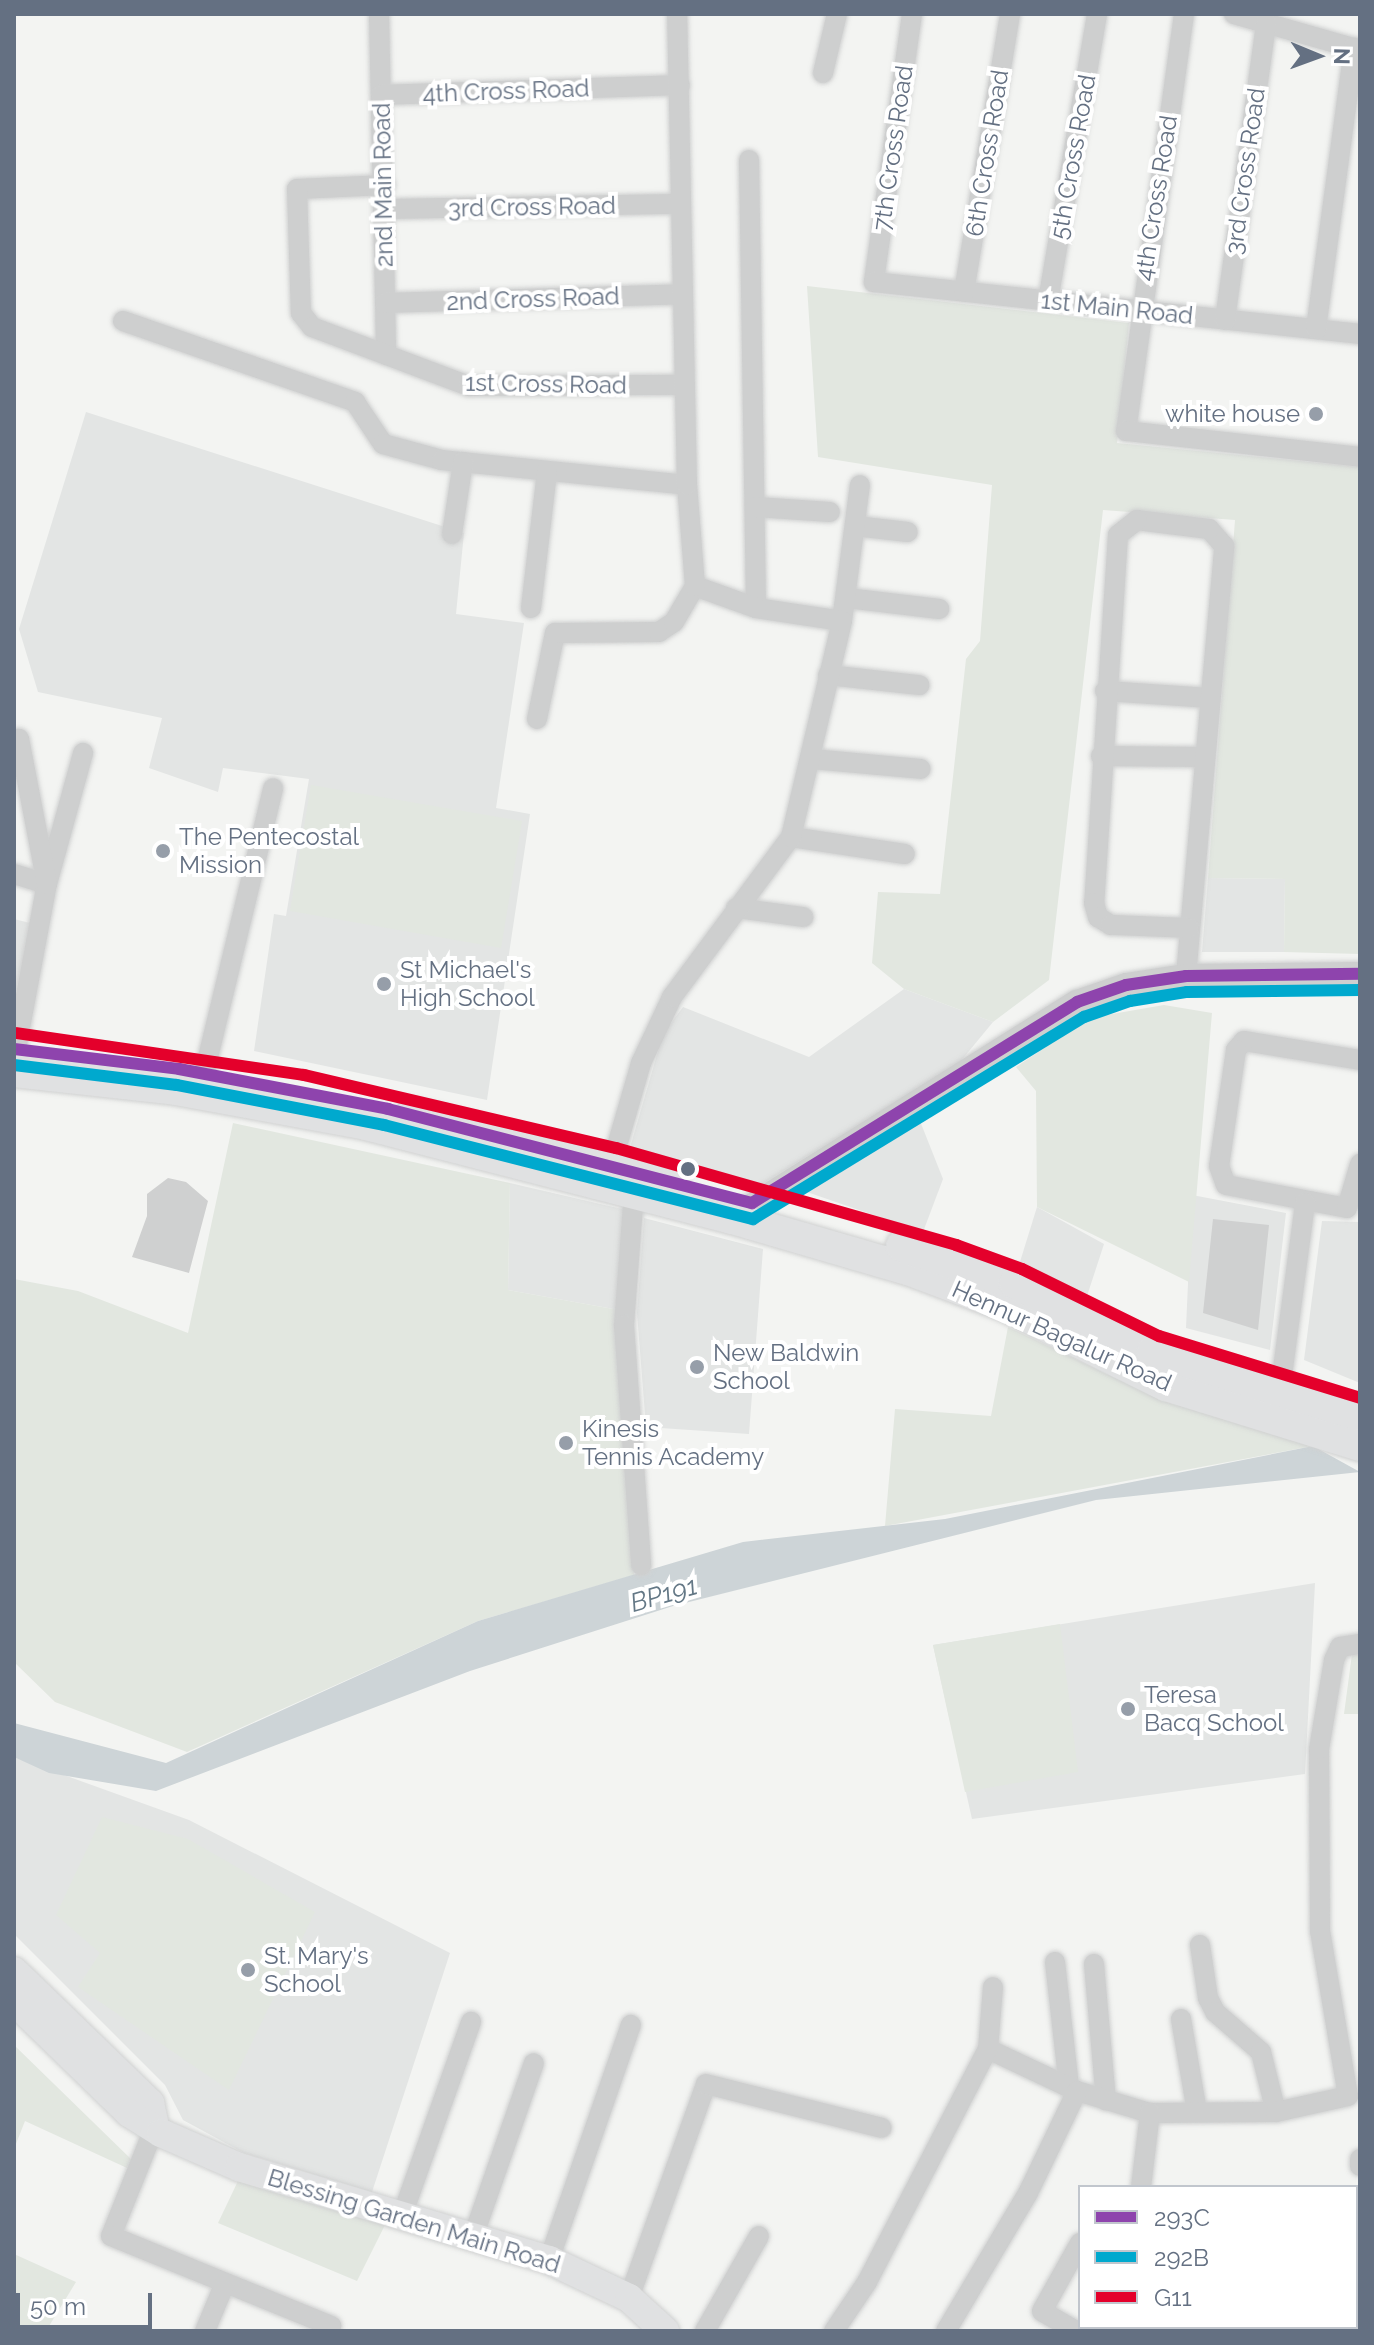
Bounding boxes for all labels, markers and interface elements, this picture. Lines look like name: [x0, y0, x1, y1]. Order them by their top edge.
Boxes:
north arrow: [1278, 16, 1358, 96]
text: N: [1329, 48, 1355, 65]
street label: 7th Cross Road: [867, 63, 919, 233]
street label: 6th Cross Road: [960, 68, 1014, 238]
street label: 5th Cross Road: [1044, 72, 1102, 242]
street label: 4th Cross Road: [422, 74, 590, 108]
street label: 3rd Cross Road: [1219, 86, 1271, 256]
street label: 2nd Main Road: [367, 103, 399, 267]
street label: 4th Cross Road: [1129, 113, 1183, 283]
street label: 3rd Cross Road: [448, 191, 616, 223]
street label: 2nd Cross Road: [446, 282, 620, 316]
street label: 1st Main Road: [1039, 286, 1195, 330]
street label: 1st Cross Road: [465, 368, 627, 400]
place label: white house: [1165, 400, 1300, 428]
marker: white house: [1307, 405, 1325, 423]
place label: The Pentecostal Mission: [179, 823, 359, 879]
marker: The Pentecostal Mission: [154, 842, 172, 860]
place label: St Michael's High School: [400, 956, 535, 1012]
marker: St Michael's High School: [375, 975, 393, 993]
unlabelled marker: [680, 1161, 696, 1177]
street label: Hennur Bagalur Road: [947, 1274, 1177, 1398]
place label: New Baldwin School: [713, 1339, 860, 1395]
marker: New Baldwin School: [688, 1358, 706, 1376]
place label: Kinesis Tennis Academy: [582, 1415, 765, 1471]
marker: Kinesis Tennis Academy: [557, 1434, 575, 1452]
water label: BP191: [627, 1571, 701, 1619]
place label: Teresa Bacq School: [1144, 1681, 1284, 1737]
marker: Teresa Bacq School: [1119, 1700, 1137, 1718]
place label: St. Mary's School: [264, 1942, 369, 1998]
marker: St. Mary's School: [239, 1961, 257, 1979]
street label: Blessing Garden Main Road: [264, 2163, 564, 2279]
legend: [1078, 2185, 1358, 2329]
text: 293C: [1154, 2203, 1210, 2232]
text: 292B: [1154, 2243, 1209, 2272]
scale bar: [20, 2277, 156, 2327]
text: G11: [1154, 2283, 1192, 2312]
text: 50 m: [30, 2292, 86, 2321]

